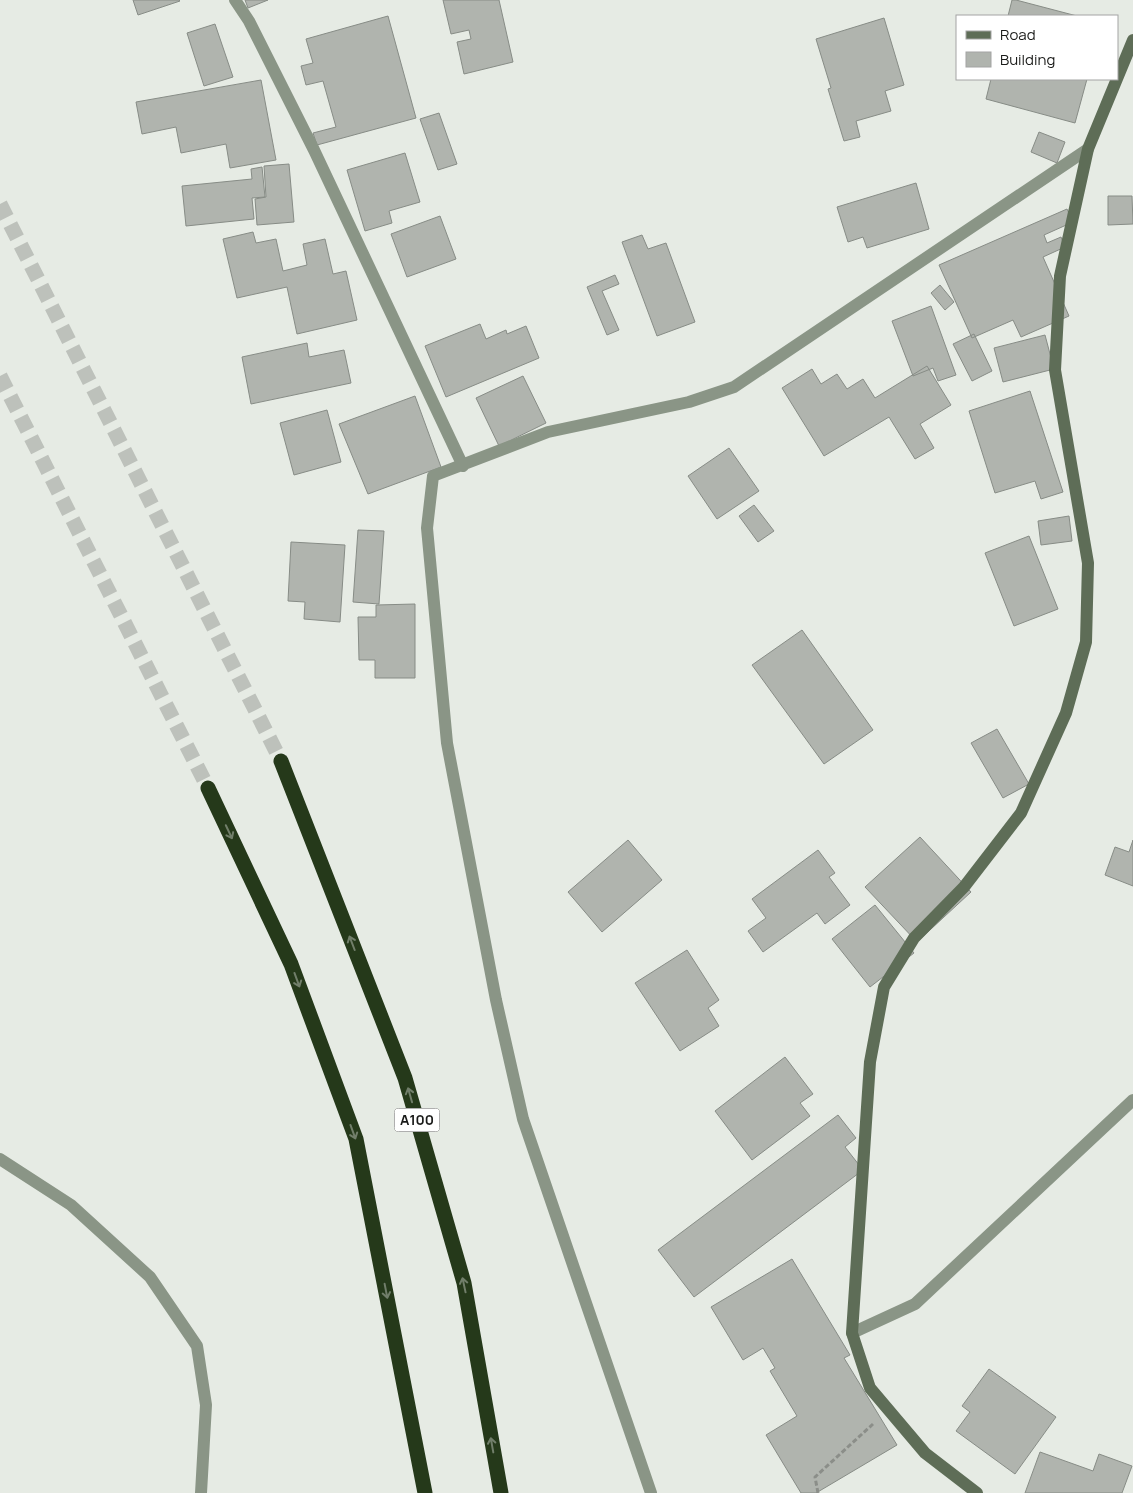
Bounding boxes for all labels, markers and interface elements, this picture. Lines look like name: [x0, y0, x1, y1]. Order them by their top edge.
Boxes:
legend: [956, 15, 1118, 80]
text: Road: [1000, 24, 1036, 45]
text: Building: [1000, 49, 1055, 70]
one-way arrow: [224, 824, 234, 839]
one-way arrow: [347, 936, 356, 951]
one-way arrow: [293, 971, 302, 987]
one-way arrow: [404, 1088, 414, 1104]
road number: A100: [394, 1108, 440, 1132]
one-way arrow: [349, 1124, 358, 1139]
one-way arrow: [459, 1277, 468, 1293]
one-way arrow: [381, 1283, 391, 1299]
one-way arrow: [486, 1437, 496, 1453]

